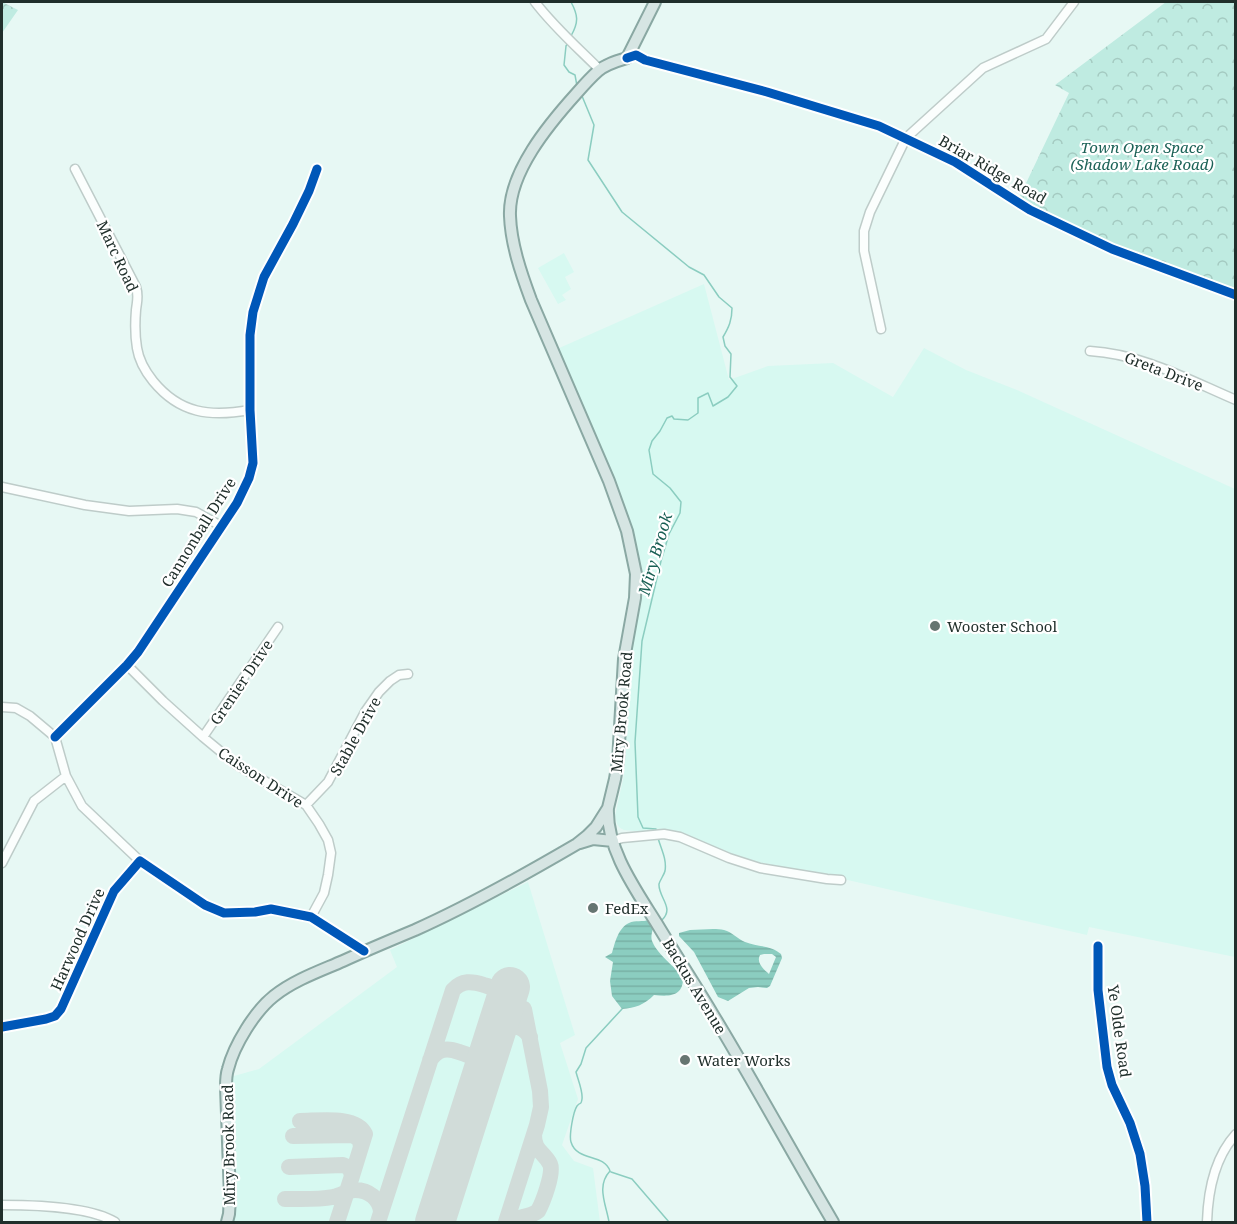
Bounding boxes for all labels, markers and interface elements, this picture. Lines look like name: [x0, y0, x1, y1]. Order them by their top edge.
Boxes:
street label: Briar Ridge Road: [936, 130, 1050, 208]
park label: Town Open Space (Shadow Lake Road): [1070, 137, 1214, 174]
street label: Marc Road: [93, 217, 143, 295]
street label: Greta Drive: [1122, 347, 1206, 395]
street label: Cannonball Drive: [156, 473, 240, 591]
water label: Miry Brook: [632, 509, 678, 599]
place label: Wooster School: [947, 616, 1058, 636]
marker: Wooster School: [928, 619, 942, 633]
street label: Grenier Drive: [205, 635, 277, 729]
street label: Miry Brook Road: [606, 651, 636, 773]
street label: Stable Drive: [325, 693, 385, 779]
street label: Caisson Drive: [215, 742, 307, 812]
street label: Harwood Drive: [45, 885, 109, 993]
place label: FedEx: [605, 898, 649, 918]
marker: FedEx: [586, 901, 600, 915]
street label: Backus Avenue: [659, 934, 731, 1038]
street label: Ye Olde Road: [1103, 982, 1136, 1079]
place label: Water Works: [697, 1050, 791, 1070]
marker: Water Works: [678, 1053, 692, 1067]
street label: Miry Brook Road: [217, 1084, 239, 1206]

